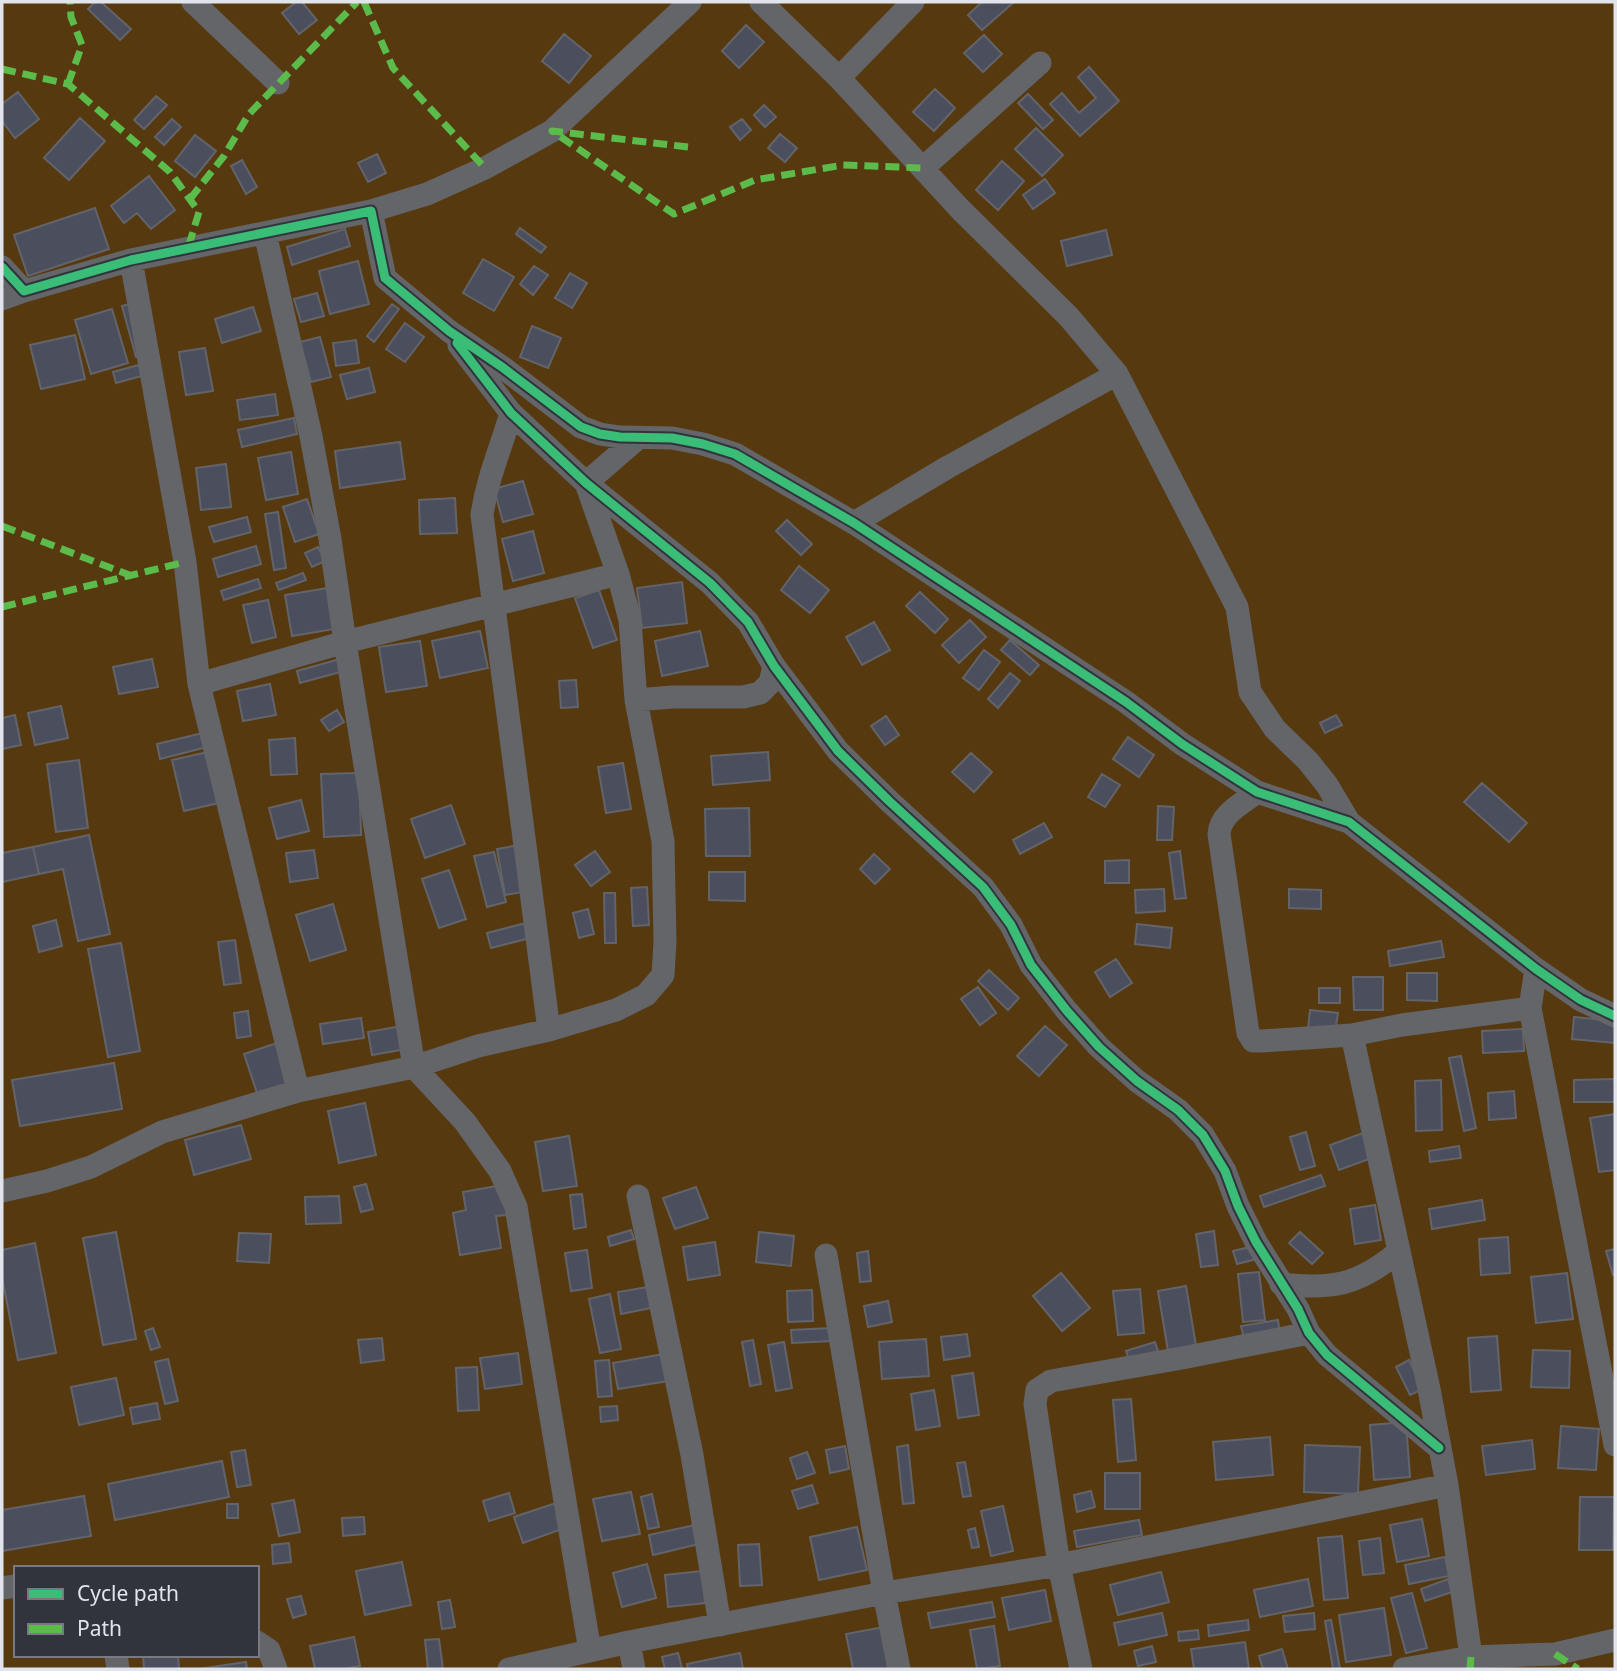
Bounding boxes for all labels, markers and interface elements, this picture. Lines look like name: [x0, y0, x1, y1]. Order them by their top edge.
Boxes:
legend: [14, 1566, 259, 1657]
text: Cycle path: [77, 1579, 179, 1607]
text: Path: [77, 1614, 122, 1642]

